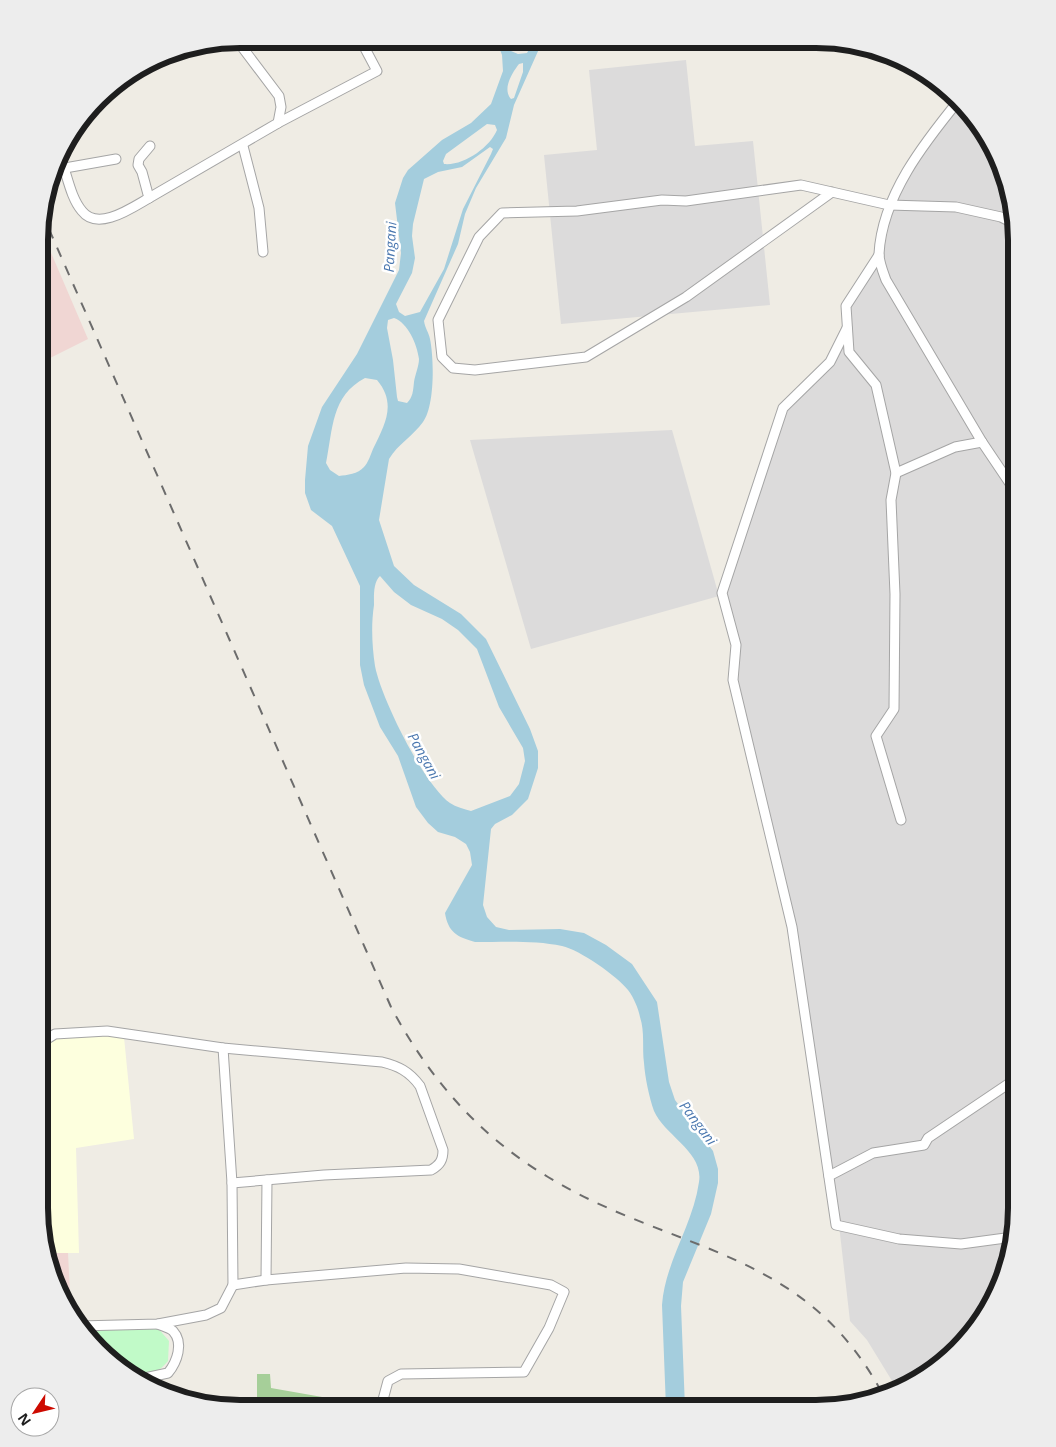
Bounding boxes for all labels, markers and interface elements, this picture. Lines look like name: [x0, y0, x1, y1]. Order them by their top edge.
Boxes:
water label: Pangani: [379, 221, 400, 273]
water label: Pangani: [404, 729, 445, 783]
water label: Pangani: [676, 1097, 722, 1149]
north arrow: [10, 1387, 60, 1437]
text: N: [13, 1410, 35, 1430]

